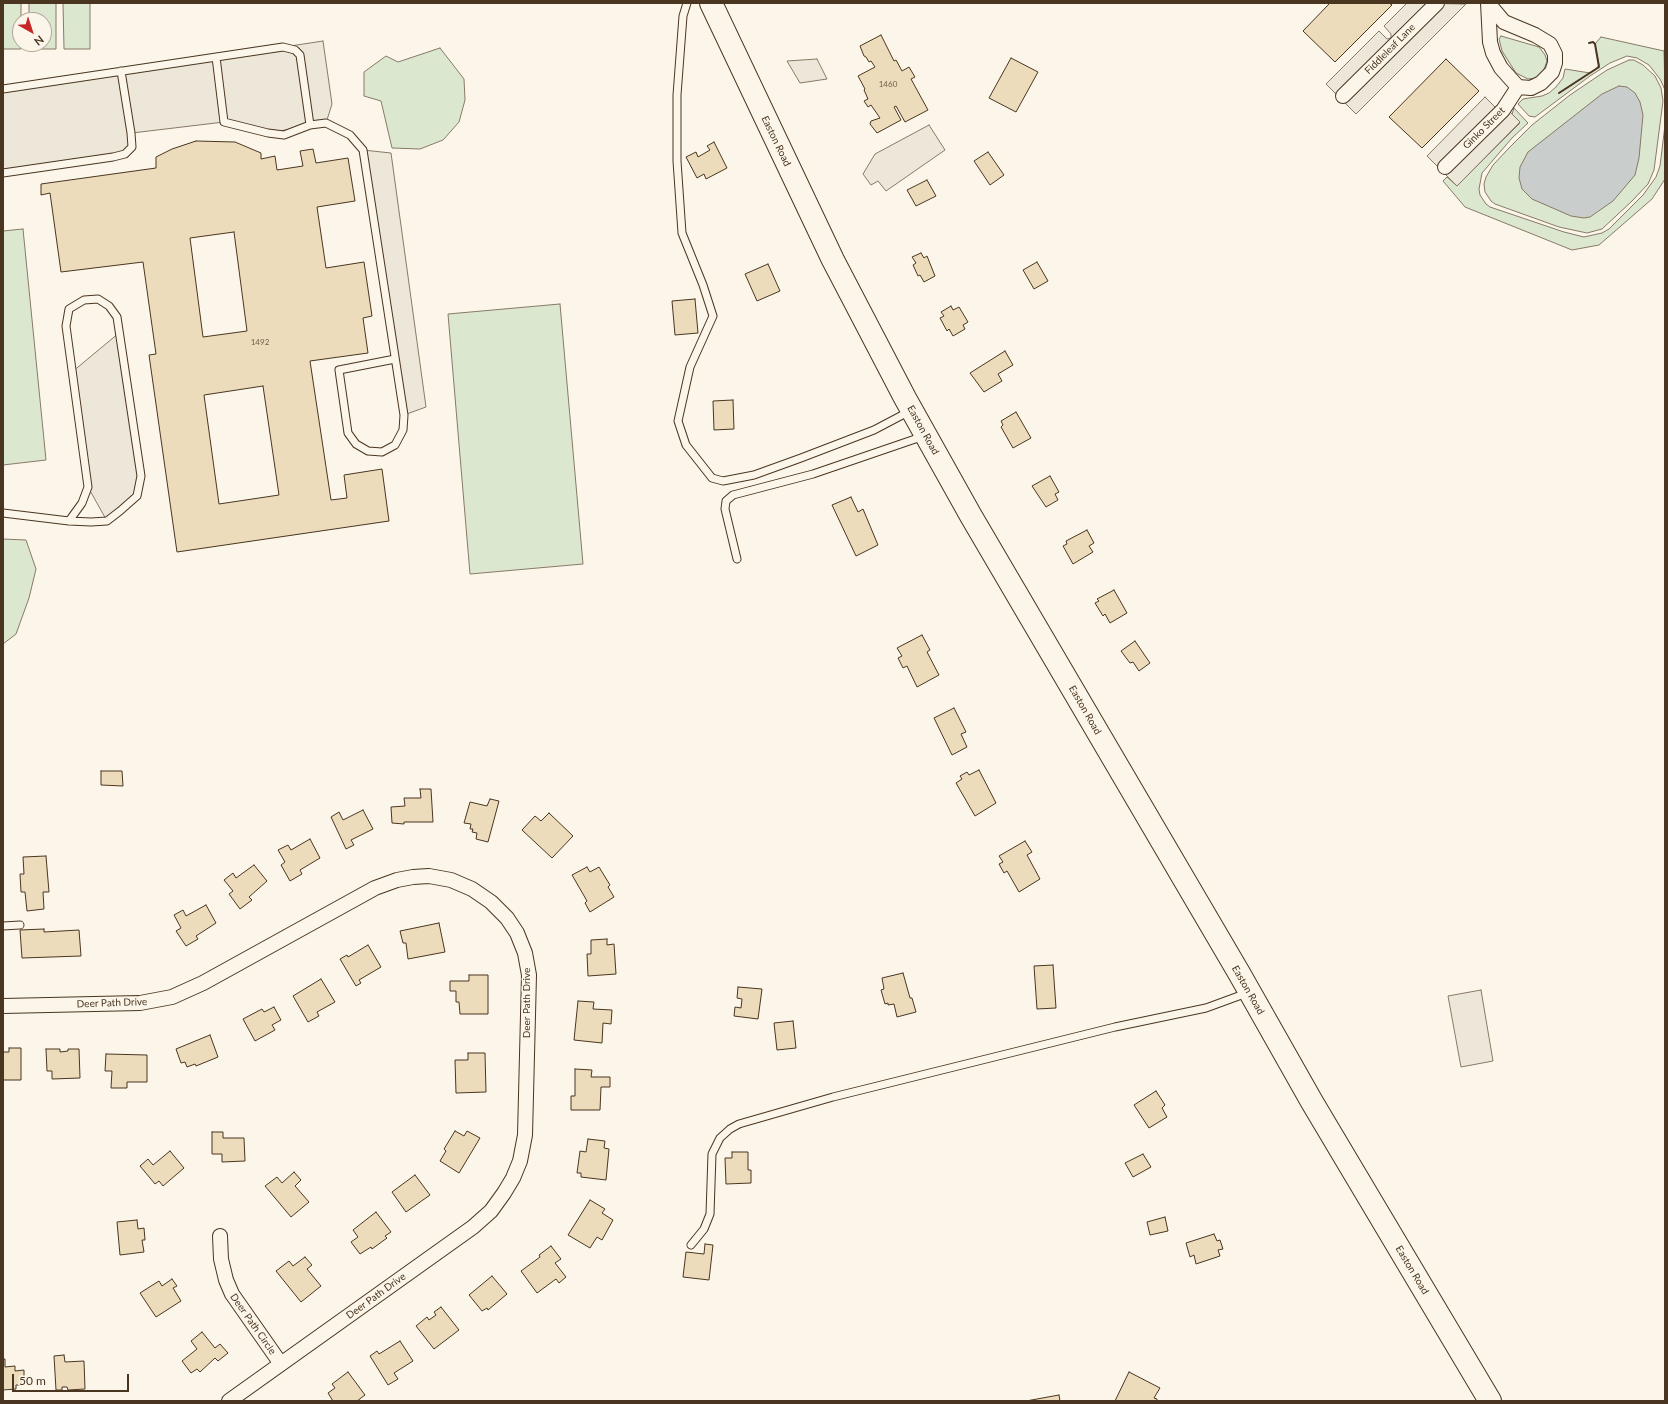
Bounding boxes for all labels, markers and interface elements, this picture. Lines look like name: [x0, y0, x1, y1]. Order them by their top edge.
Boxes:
north arrow: [12, 12, 52, 52]
street label: Fiddleleaf Lane: [1362, 21, 1418, 77]
text: N: [32, 33, 47, 49]
house number: 1460: [879, 79, 897, 89]
street label: Ginko Street: [1460, 104, 1508, 152]
street label: Easton Road: [759, 114, 793, 168]
house number: 1492: [251, 337, 269, 347]
street label: Easton Road: [905, 403, 941, 457]
street label: Easton Road: [1066, 683, 1104, 737]
street label: Easton Road: [1229, 963, 1267, 1017]
street label: Deer Path Drive: [521, 968, 533, 1038]
street label: Deer Path Drive: [77, 996, 147, 1010]
street label: Easton Road: [1393, 1244, 1431, 1296]
street label: Deer Path Drive: [344, 1270, 408, 1322]
street label: Deer Path Circle: [228, 1291, 278, 1357]
scale bar: [14, 1366, 131, 1392]
text: 50 m: [19, 1373, 46, 1388]

